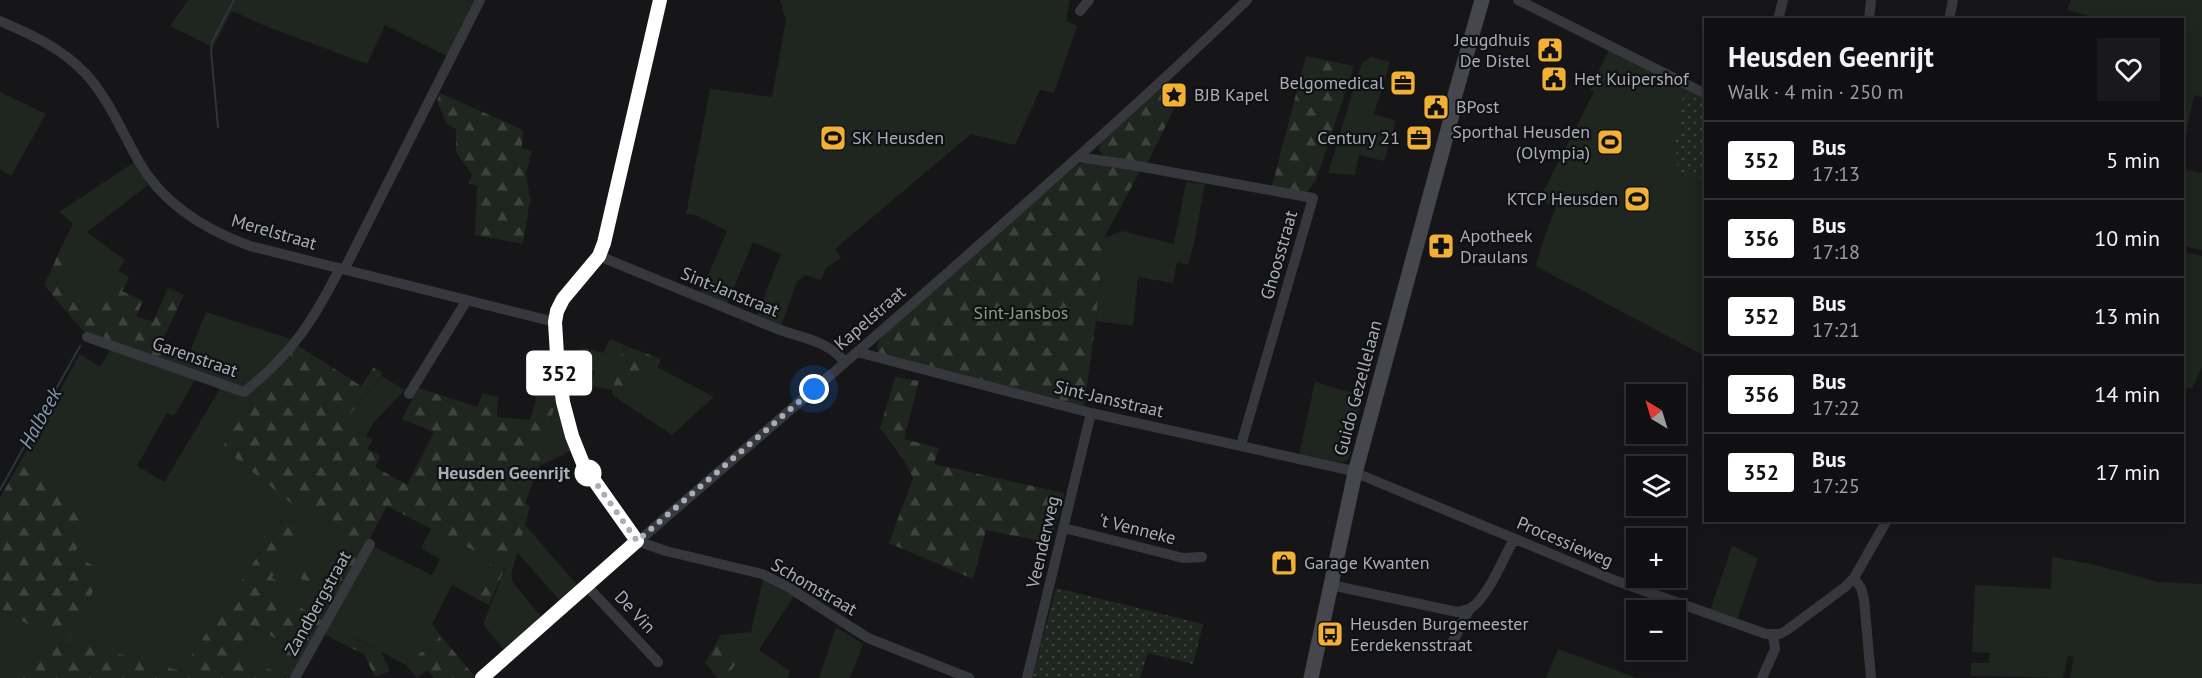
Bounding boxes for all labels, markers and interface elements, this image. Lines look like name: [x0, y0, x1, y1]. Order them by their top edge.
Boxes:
place label: Jeugdhuis De Distel: [1454, 28, 1531, 72]
public building icon: Jeugdhuis De Distel: [1535, 35, 1565, 65]
text: Heusden Geenrijt: [1728, 38, 1934, 75]
button: heart: [2097, 38, 2160, 101]
public building icon: Het Kuipershof: [1539, 64, 1569, 94]
place label: Het Kuipershof: [1574, 67, 1690, 90]
office icon: Belgomedical: [1388, 68, 1418, 98]
place label: Belgomedical: [1279, 71, 1385, 94]
text: Walk · 4 min · 250 m: [1728, 79, 1904, 105]
place icon: BJB Kapel: [1159, 80, 1189, 110]
place label: BJB Kapel: [1194, 83, 1269, 106]
public building icon: BPost: [1421, 92, 1451, 122]
place label: BPost: [1456, 95, 1499, 118]
place label: Sporthal Heusden (Olympia): [1452, 120, 1590, 164]
sports icon: SK Heusden: [818, 123, 848, 153]
office icon: Century 21: [1404, 123, 1434, 153]
place label: SK Heusden: [852, 126, 944, 149]
place label: Century 21: [1317, 126, 1400, 149]
sports icon: Sporthal Heusden (Olympia): [1595, 127, 1625, 157]
text: Bus: [1812, 133, 1846, 161]
text: 5 min: [2106, 146, 2160, 174]
text: 352: [1743, 147, 1779, 174]
text: 17:13: [1812, 161, 1860, 187]
sports icon: KTCP Heusden: [1622, 184, 1652, 214]
place label: KTCP Heusden: [1507, 187, 1618, 210]
street label: Merelstraat: [229, 208, 319, 255]
street label: Ghoosstraat: [1255, 208, 1302, 302]
text: Bus: [1812, 211, 1846, 239]
place label: Apotheek Draulans: [1460, 224, 1533, 268]
text: 10 min: [2094, 224, 2160, 252]
text: 356: [1743, 225, 1779, 252]
pharmacy icon: Apotheek Draulans: [1426, 231, 1456, 261]
text: 17:18: [1812, 239, 1860, 265]
street label: Sint-Janstraat: [678, 261, 783, 322]
street label: Kapelstraat: [829, 280, 910, 355]
text: Bus: [1812, 289, 1846, 317]
park label: Sint-Jansbos: [974, 301, 1068, 324]
text: 13 min: [2094, 302, 2160, 330]
text: 352: [1743, 303, 1779, 330]
text: 17:21: [1812, 317, 1860, 343]
street label: Guido Gezellelaan: [1328, 318, 1387, 458]
street label: Garenstraat: [149, 331, 241, 382]
line badge: 352: [524, 354, 594, 392]
text: 352: [541, 360, 577, 387]
text: Bus: [1812, 367, 1846, 395]
your location: [799, 374, 829, 404]
street label: Sint-Jansstraat: [1052, 375, 1166, 422]
text: 14 min: [2094, 380, 2160, 408]
text: 356: [1743, 381, 1779, 408]
water label: Halbeek: [13, 382, 68, 453]
north arrow: [1626, 384, 1686, 444]
map controls: [1626, 384, 1686, 660]
text: 17:22: [1812, 395, 1860, 421]
text: Bus: [1812, 445, 1846, 473]
button: layers: [1626, 456, 1686, 516]
text: 17 min: [2096, 458, 2160, 486]
text: 352: [1743, 459, 1779, 486]
marker: Heusden Geenrijt: [575, 460, 601, 486]
place label: Heusden Geenrijt: [438, 461, 571, 484]
text: 17:25: [1812, 473, 1860, 499]
street label: Veenderweg: [1021, 494, 1064, 591]
street label: 't Venneke: [1096, 508, 1178, 549]
street label: Processieweg: [1513, 511, 1617, 572]
button: +: [1626, 528, 1686, 588]
street label: Zandbergstraat: [279, 546, 356, 659]
shop icon: Garage Kwanten: [1269, 548, 1299, 578]
place label: Garage Kwanten: [1304, 551, 1430, 574]
street label: Schomstraat: [767, 553, 861, 620]
street label: De Vin: [610, 586, 661, 638]
button: −: [1626, 600, 1686, 660]
place label: Heusden Burgemeester Eerdekensstraat: [1350, 612, 1529, 656]
bus stop icon: Heusden Burgemeester Eerdekensstraat: [1315, 619, 1345, 649]

